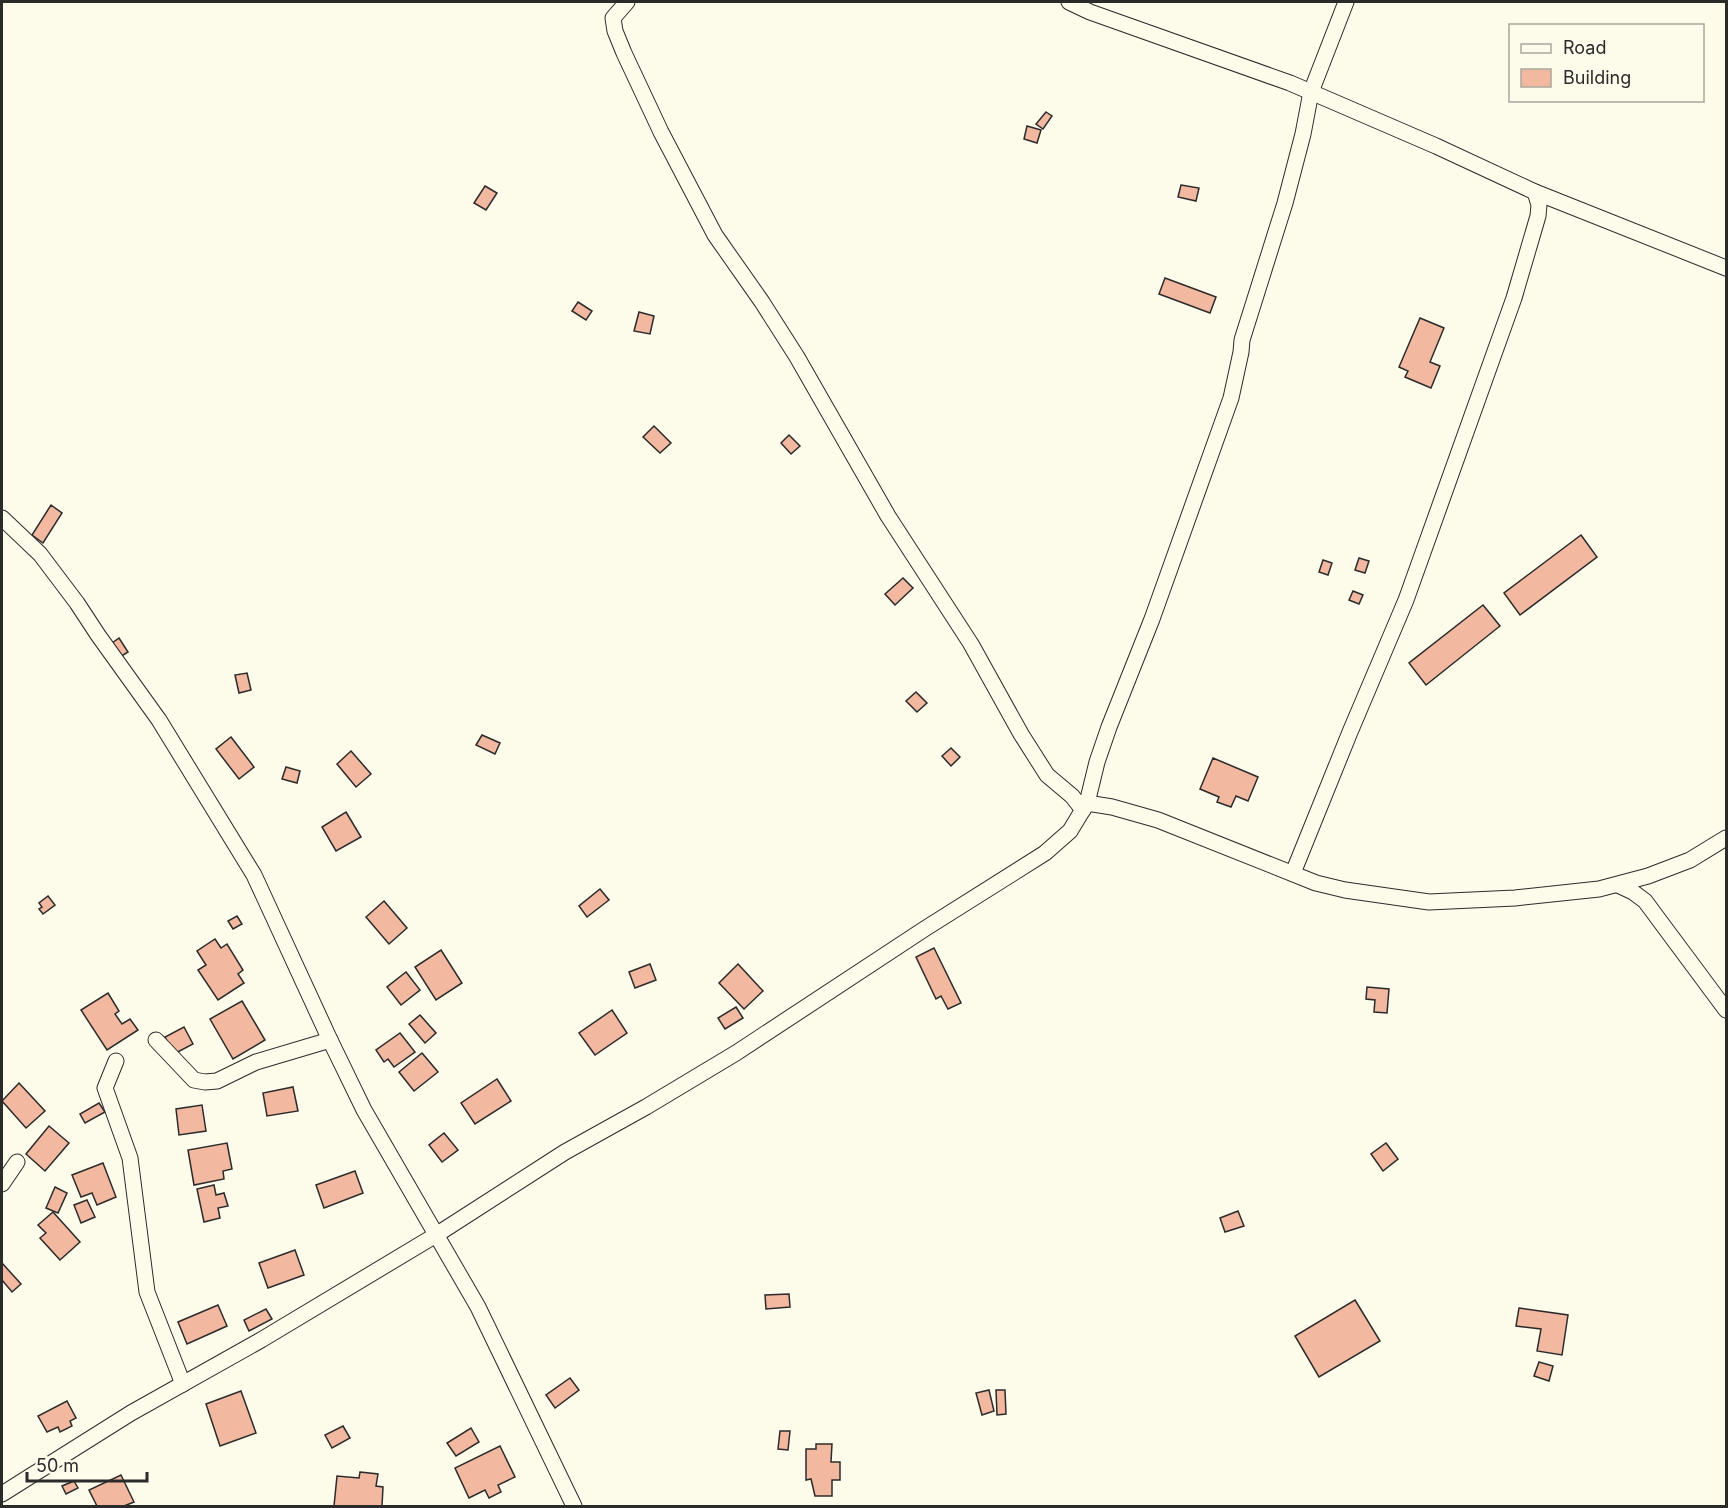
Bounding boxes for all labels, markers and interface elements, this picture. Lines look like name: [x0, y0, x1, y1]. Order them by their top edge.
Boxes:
legend: [1509, 24, 1704, 102]
text: Road: [1563, 37, 1606, 58]
text: Building: [1563, 67, 1631, 88]
scale bar: [27, 1445, 147, 1483]
text: 50 m: [36, 1455, 79, 1476]

